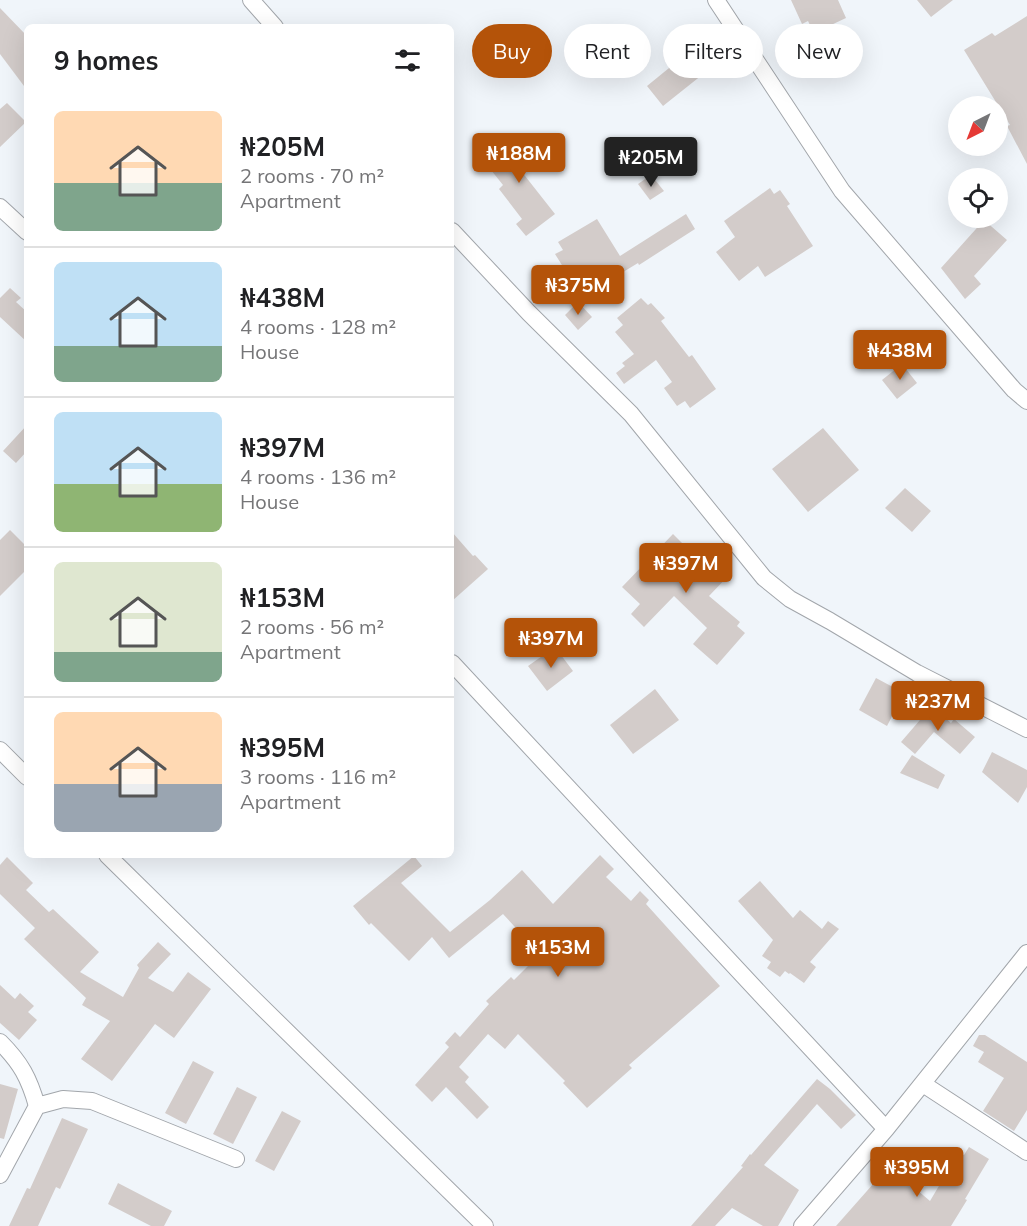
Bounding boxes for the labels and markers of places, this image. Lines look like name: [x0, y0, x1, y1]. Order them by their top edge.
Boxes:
pin: ₦188M: [477, 133, 561, 184]
pin: ₦205M: [609, 137, 693, 188]
pin: ₦375M: [536, 265, 620, 316]
pin: ₦438M: [858, 330, 942, 381]
pin: ₦397M: [644, 543, 728, 594]
pin: ₦397M: [509, 618, 593, 669]
pin: ₦237M: [896, 681, 980, 732]
pin: ₦153M: [516, 927, 600, 978]
pin: ₦395M: [875, 1147, 959, 1198]

